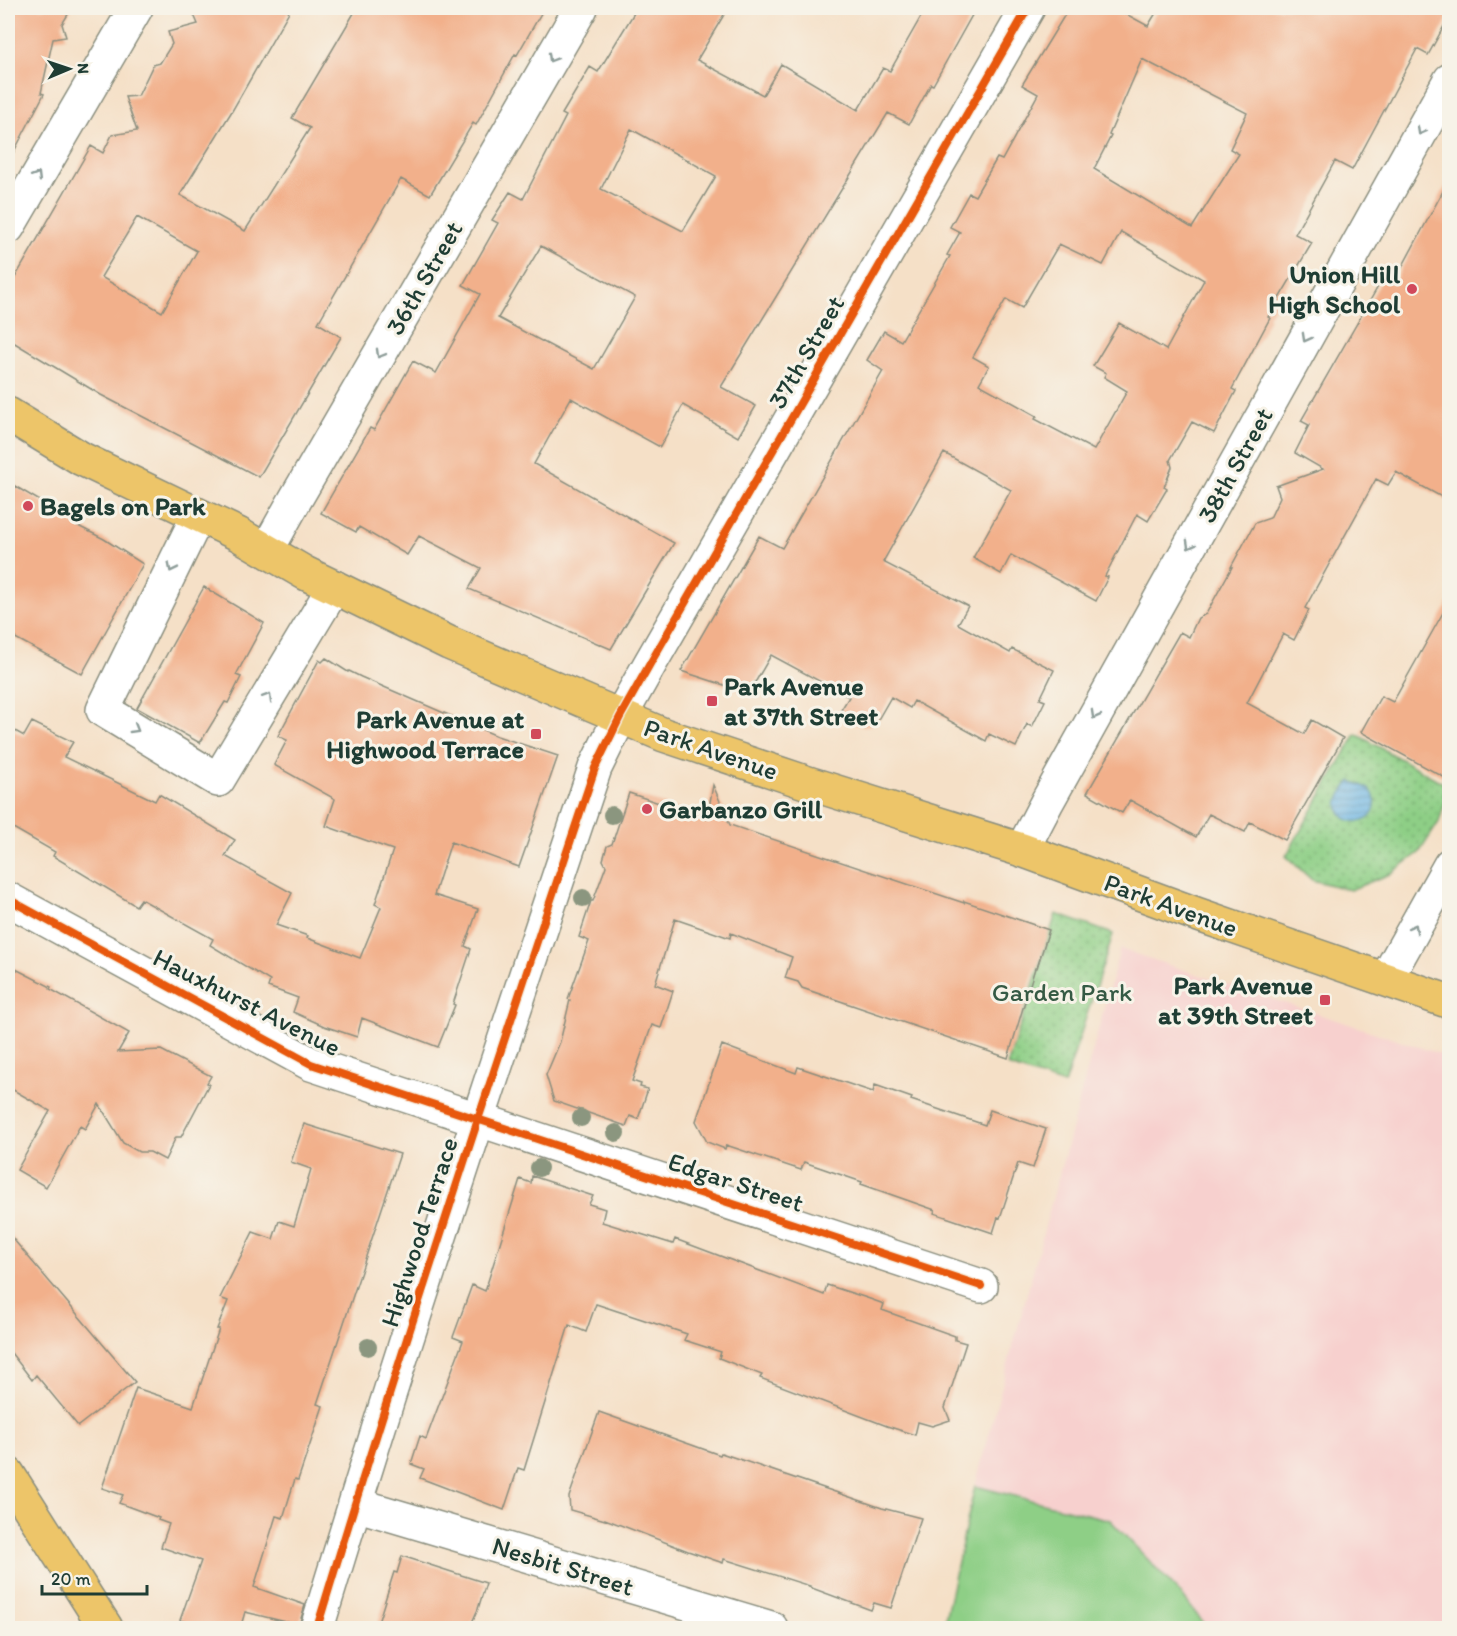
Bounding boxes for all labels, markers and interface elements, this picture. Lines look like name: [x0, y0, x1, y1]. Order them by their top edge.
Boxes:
north arrow: [39, 39, 99, 99]
one-way arrow: [547, 52, 559, 62]
text: N: [74, 63, 93, 74]
one-way arrow: [1417, 125, 1428, 135]
one-way arrow: [30, 172, 42, 182]
street label: 36th Street: [379, 215, 469, 341]
place label: Union Hill High School: [1268, 258, 1401, 320]
marker: Union Hill High School: [1405, 282, 1419, 296]
street label: 37th Street: [761, 290, 851, 414]
one-way arrow: [1301, 332, 1313, 342]
one-way arrow: [375, 348, 387, 358]
street label: 38th Street: [1190, 402, 1280, 528]
place label: Bagels on Park: [40, 490, 206, 522]
marker: Bagels on Park: [21, 499, 35, 513]
one-way arrow: [1186, 539, 1197, 549]
one-way arrow: [168, 561, 179, 572]
place label: Park Avenue at 37th Street: [724, 670, 878, 732]
one-way arrow: [261, 693, 273, 703]
marker: Park Avenue at 37th Street: [705, 694, 719, 708]
place label: Park Avenue at Highwood Terrace: [326, 703, 524, 765]
one-way arrow: [1091, 709, 1102, 719]
street label: Park Avenue: [640, 711, 782, 787]
one-way arrow: [129, 722, 139, 734]
marker: Park Avenue at Highwood Terrace: [529, 727, 543, 741]
place label: Garbanzo Grill: [659, 793, 823, 825]
marker: Garbanzo Grill: [640, 802, 654, 816]
street label: Park Avenue: [1100, 866, 1242, 944]
one-way arrow: [1407, 924, 1418, 934]
street label: Hauxhurst Avenue: [148, 941, 346, 1063]
place label: Park Avenue at 39th Street: [1158, 969, 1313, 1031]
park label: Garden Park: [992, 976, 1132, 1008]
marker: Park Avenue at 39th Street: [1318, 993, 1332, 1007]
street label: Highwood Terrace: [373, 1133, 465, 1331]
street label: Edgar Street: [664, 1145, 808, 1219]
street label: Nesbit Street: [488, 1529, 638, 1603]
scale bar: [42, 1558, 147, 1596]
text: 20 m: [51, 1568, 91, 1590]

